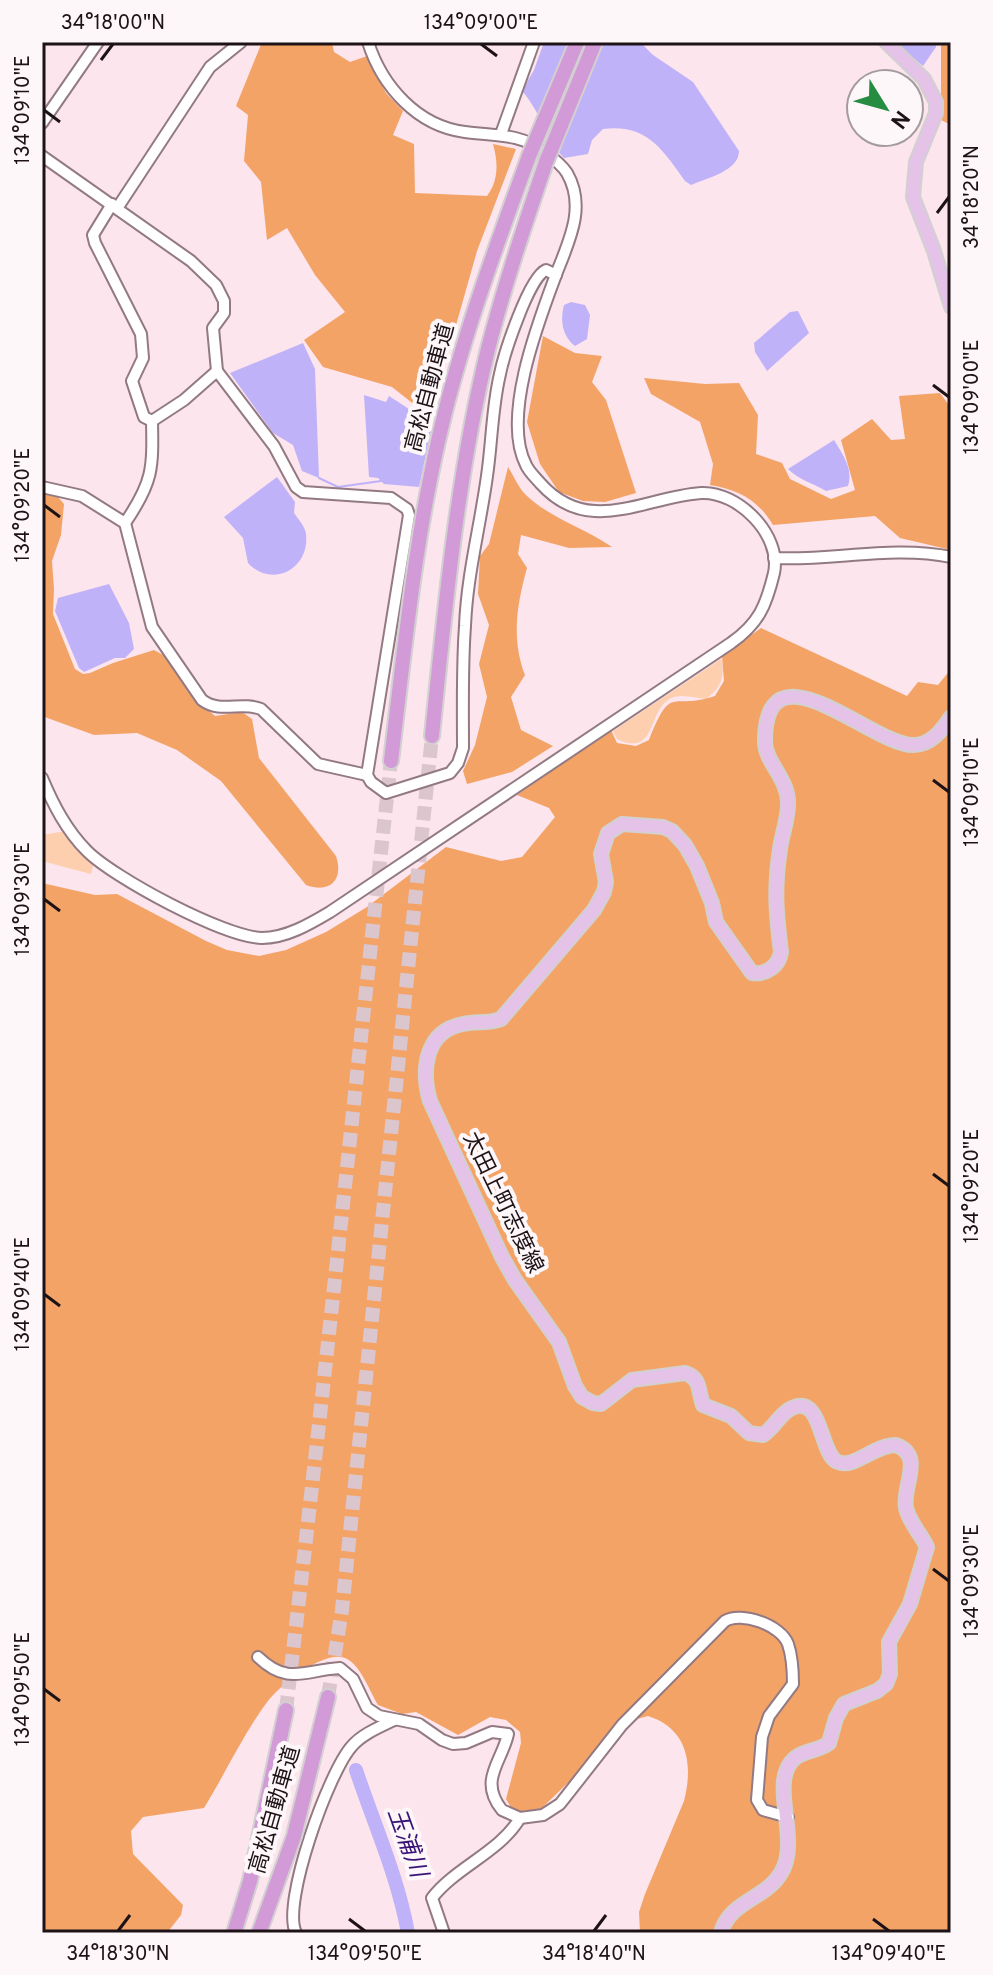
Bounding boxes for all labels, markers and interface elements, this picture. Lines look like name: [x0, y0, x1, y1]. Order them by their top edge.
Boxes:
text: 34°18'00"N: [61, 11, 165, 37]
text: 134°09'00"E: [424, 11, 538, 37]
text: 134°09'10"E: [11, 55, 37, 165]
north arrow: [845, 68, 925, 148]
text: N: [883, 104, 915, 133]
text: 34°18'20"N: [960, 145, 986, 249]
street label: 高松自動車道: [401, 321, 461, 455]
text: 134°09'00"E: [960, 340, 986, 454]
text: 134°09'20"E: [11, 448, 37, 562]
text: 134°09'10"E: [960, 737, 986, 847]
text: 134°09'30"E: [11, 842, 37, 956]
street label: 太田上町志度線: [456, 1128, 548, 1278]
text: 134°09'20"E: [960, 1129, 986, 1243]
text: 134°09'40"E: [11, 1237, 37, 1351]
text: 134°09'30"E: [960, 1524, 986, 1638]
text: 134°09'50"E: [11, 1632, 37, 1746]
street label: 高松自動車道: [245, 1743, 307, 1877]
water label: 玉浦川: [380, 1804, 433, 1885]
text: 34°18'30"N: [66, 1942, 170, 1968]
text: 134°09'50"E: [308, 1942, 422, 1968]
text: 34°18'40"N: [542, 1942, 646, 1968]
text: 134°09'40"E: [832, 1942, 946, 1968]

